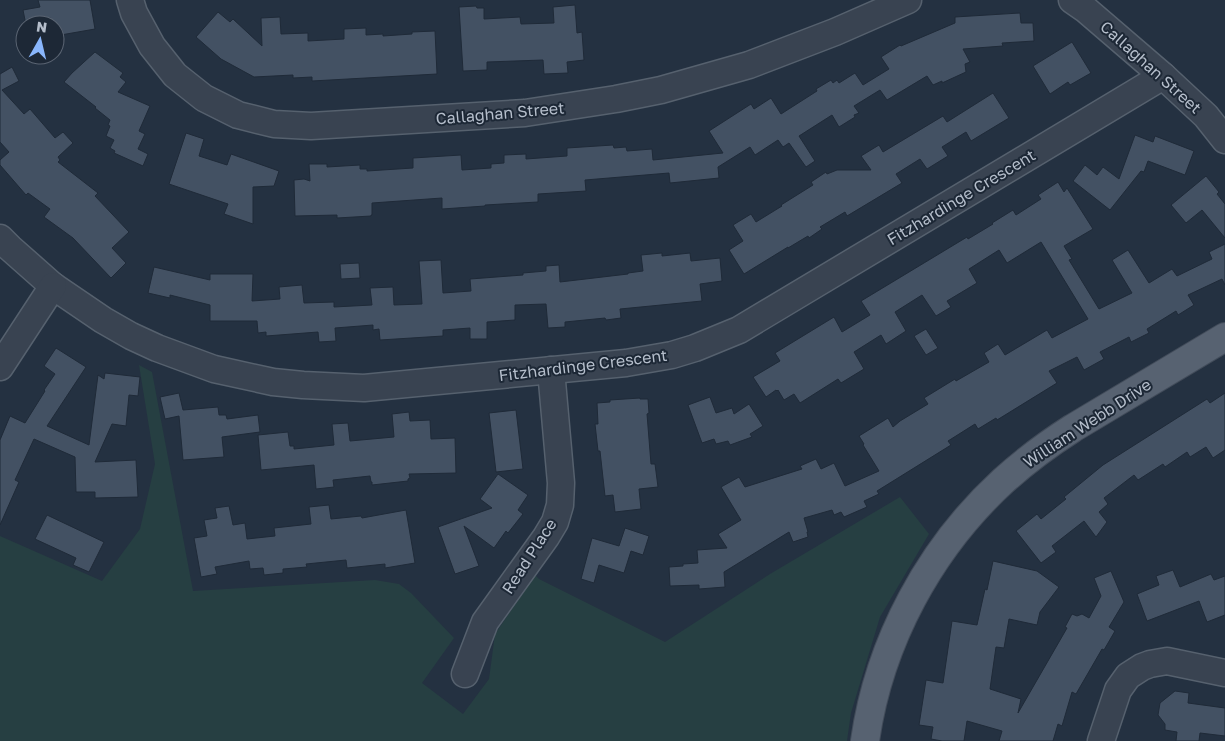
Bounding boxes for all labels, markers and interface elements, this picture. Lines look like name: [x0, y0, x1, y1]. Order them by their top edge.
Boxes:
north arrow: [15, 15, 65, 65]
street label: Callaghan Street: [1096, 16, 1206, 118]
text: N: [35, 17, 48, 36]
street label: Callaghan Street: [435, 97, 565, 129]
street label: Fitzhardinge Crescent: [883, 145, 1039, 249]
street label: Fitzhardinge Crescent: [498, 345, 668, 385]
street label: William Webb Drive: [1019, 374, 1155, 472]
street label: Read Place: [497, 515, 561, 597]

